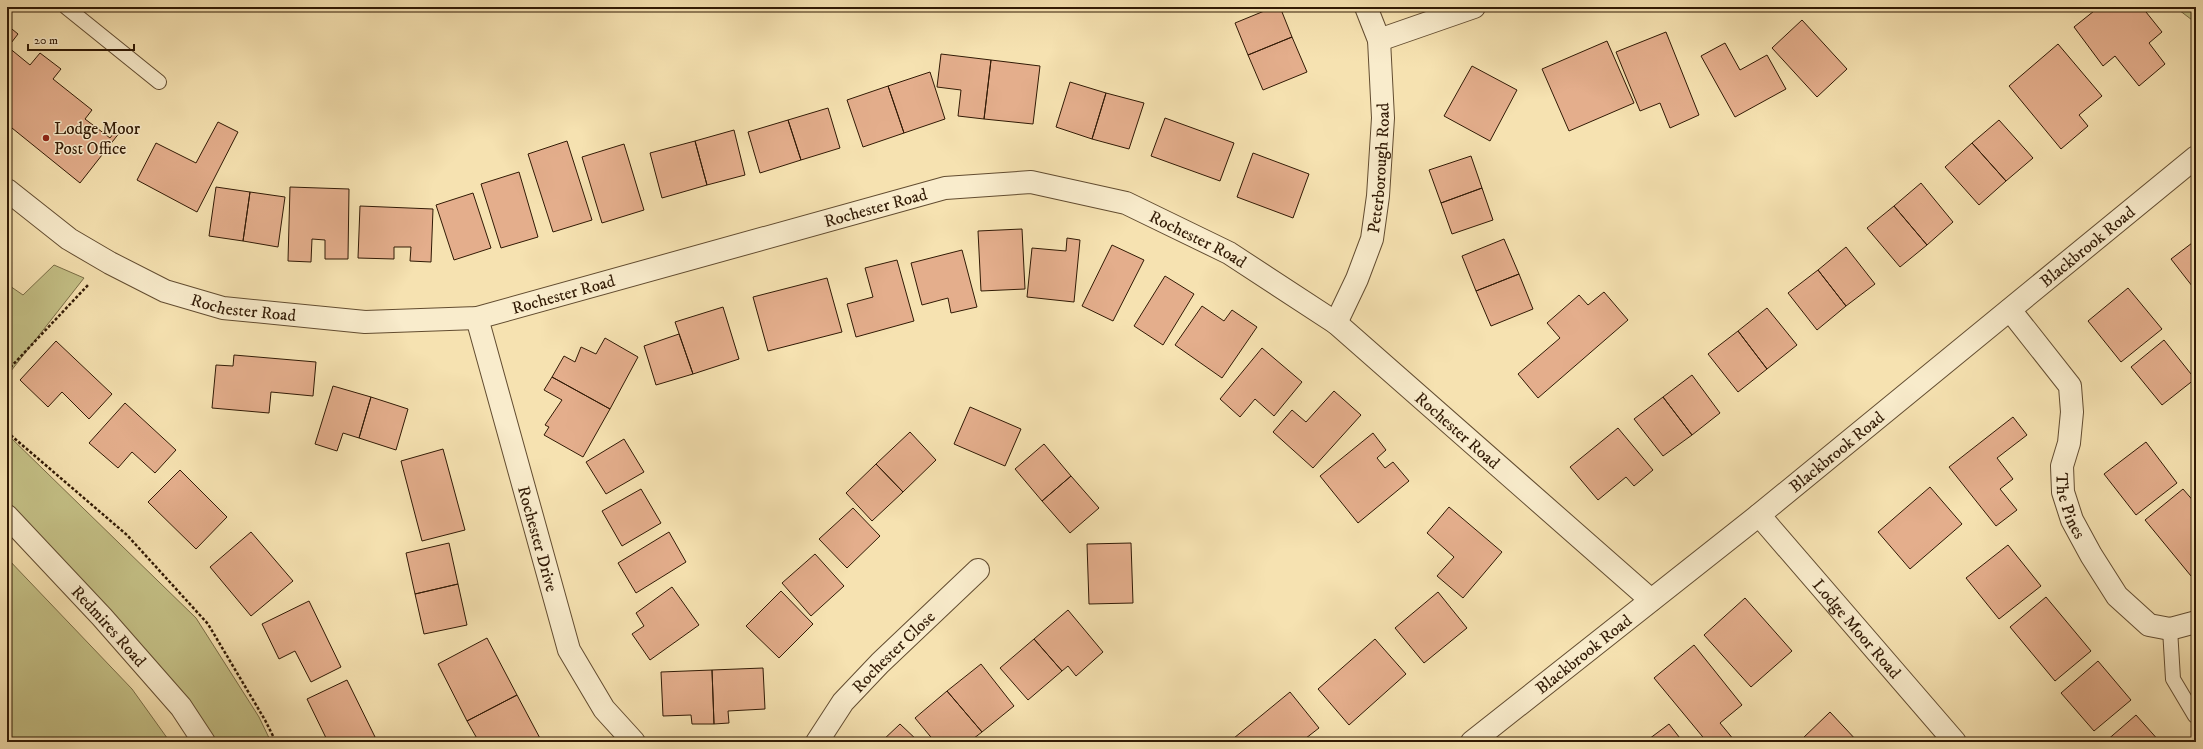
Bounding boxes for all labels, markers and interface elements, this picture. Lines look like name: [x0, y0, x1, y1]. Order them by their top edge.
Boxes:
scale bar: [28, 26, 134, 52]
text: 20 m: [34, 33, 58, 48]
street label: Peterborough Road: [1363, 102, 1395, 235]
place label: Lodge Moor Post Office: [54, 118, 141, 160]
marker: Lodge Moor Post Office: [41, 133, 51, 143]
street label: Rochester Road: [822, 183, 930, 233]
street label: Blackbrook Road: [2036, 201, 2140, 293]
street label: Rochester Road: [1145, 206, 1251, 274]
street label: Rochester Road: [509, 270, 618, 320]
street label: Rochester Road: [188, 289, 298, 327]
street label: Rochester Road: [1410, 387, 1504, 474]
street label: Blackbrook Road: [1785, 407, 1890, 498]
street label: The Pines: [2050, 472, 2090, 543]
street label: Rochester Drive: [512, 484, 562, 594]
street label: Lodge Moor Road: [1807, 575, 1906, 684]
street label: Redmires Road: [66, 581, 151, 672]
street label: Rochester Close: [848, 606, 940, 698]
street label: Blackbrook Road: [1531, 610, 1637, 700]

